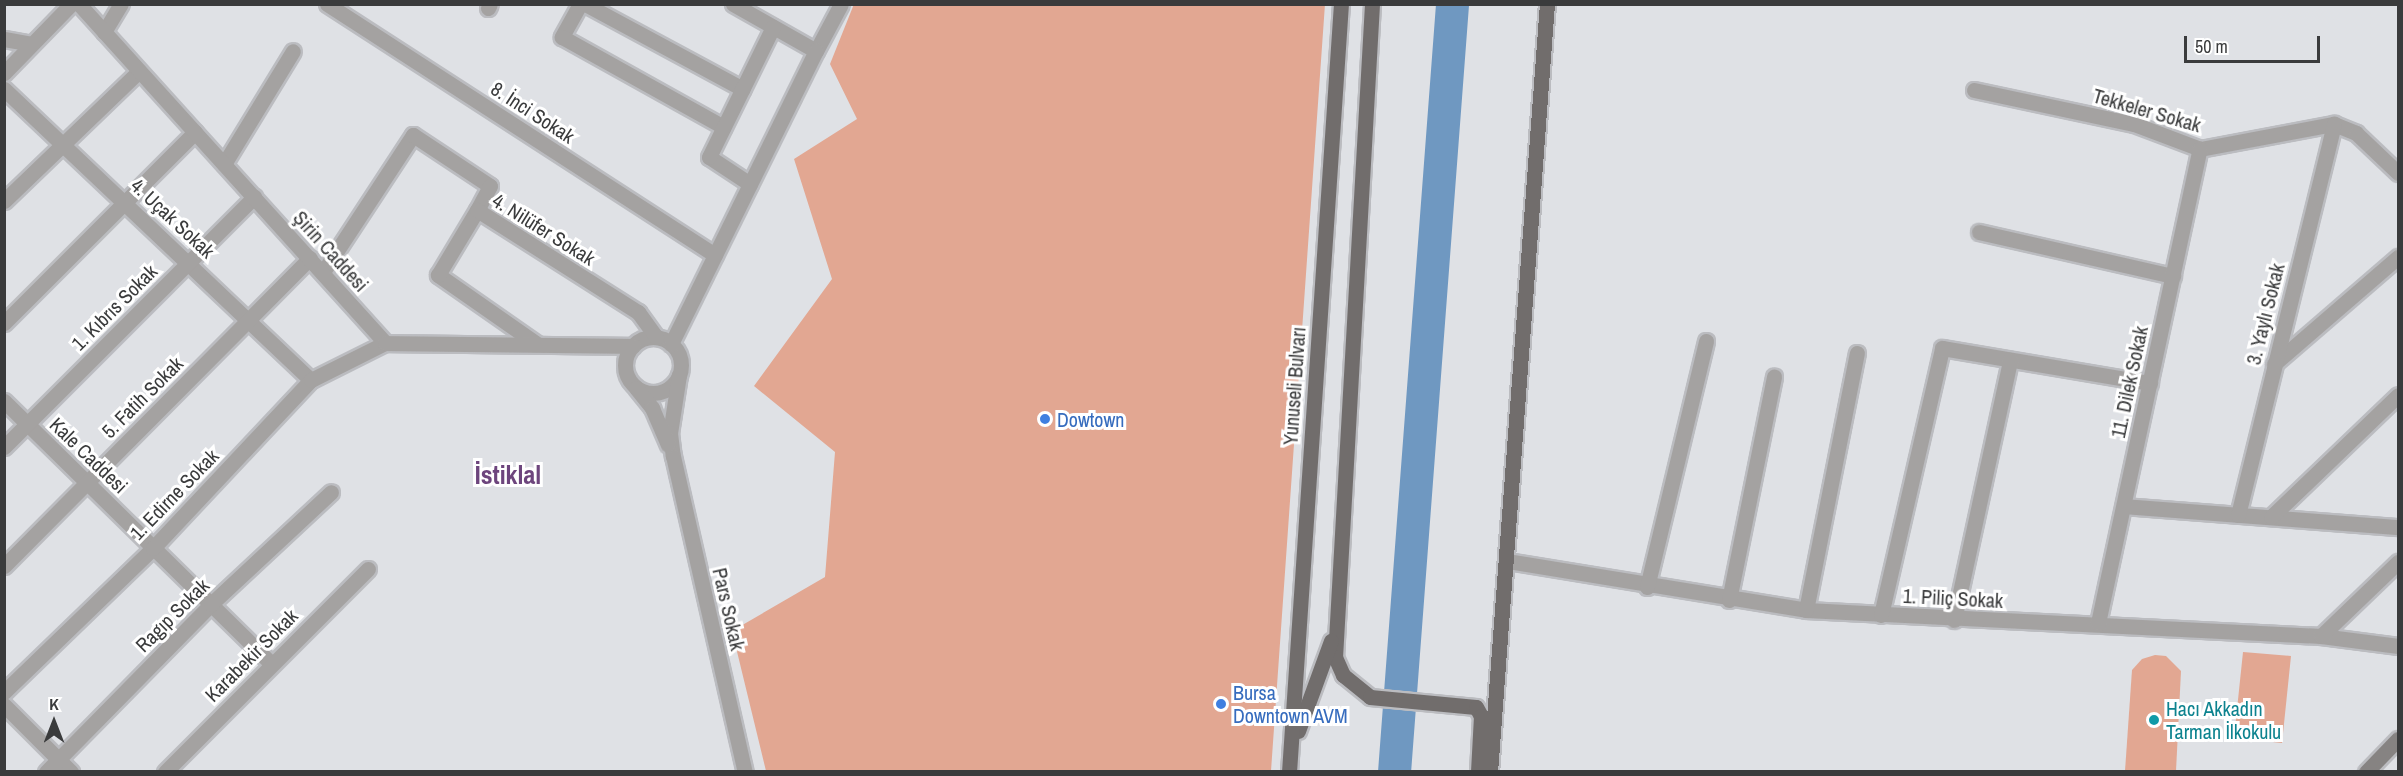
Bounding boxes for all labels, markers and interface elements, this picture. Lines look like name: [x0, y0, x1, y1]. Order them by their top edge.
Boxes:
scale bar: [2187, 24, 2324, 62]
text: 50 m: [2195, 34, 2228, 59]
street label: 8. İnci Sokak: [487, 76, 579, 148]
street label: Tekkeler Sokak: [2090, 83, 2204, 137]
street label: 4. Uçak Sokak: [126, 173, 220, 263]
street label: 4. Nilüfer Sokak: [488, 188, 600, 270]
street label: Şirin Caddesi: [289, 206, 373, 296]
street label: 1. Kıbrıs Sokak: [66, 259, 162, 355]
street label: 3. Yaylı Sokak: [2241, 261, 2289, 367]
street label: 11. Dilek Sokak: [2105, 324, 2153, 440]
street label: Yunuseli Bulvarı: [1278, 326, 1310, 446]
street label: 5. Fatih Sokak: [96, 351, 188, 443]
place label: Dowtown: [1057, 407, 1124, 431]
street label: Kale Caddesi: [45, 412, 133, 498]
marker: Dowtown: [1038, 412, 1052, 426]
street label: 1. Edirne Sokak: [125, 444, 223, 544]
district label: İstiklal: [475, 459, 541, 491]
street label: Pars Sokak: [708, 565, 750, 653]
street label: Ragıp Sokak: [130, 573, 214, 657]
street label: 1. Piliç Sokak: [1902, 583, 2004, 613]
street label: Karabekir Sokak: [200, 604, 302, 706]
place label: Bursa Downtown AVM: [1233, 680, 1348, 727]
north arrow: [24, 692, 84, 752]
text: K: [49, 693, 59, 715]
place label: Hacı Akkadın Tarman İlkokulu: [2166, 696, 2281, 743]
marker: Bursa Downtown AVM: [1214, 697, 1228, 711]
marker: Hacı Akkadın Tarman İlkokulu: [2147, 713, 2161, 727]

